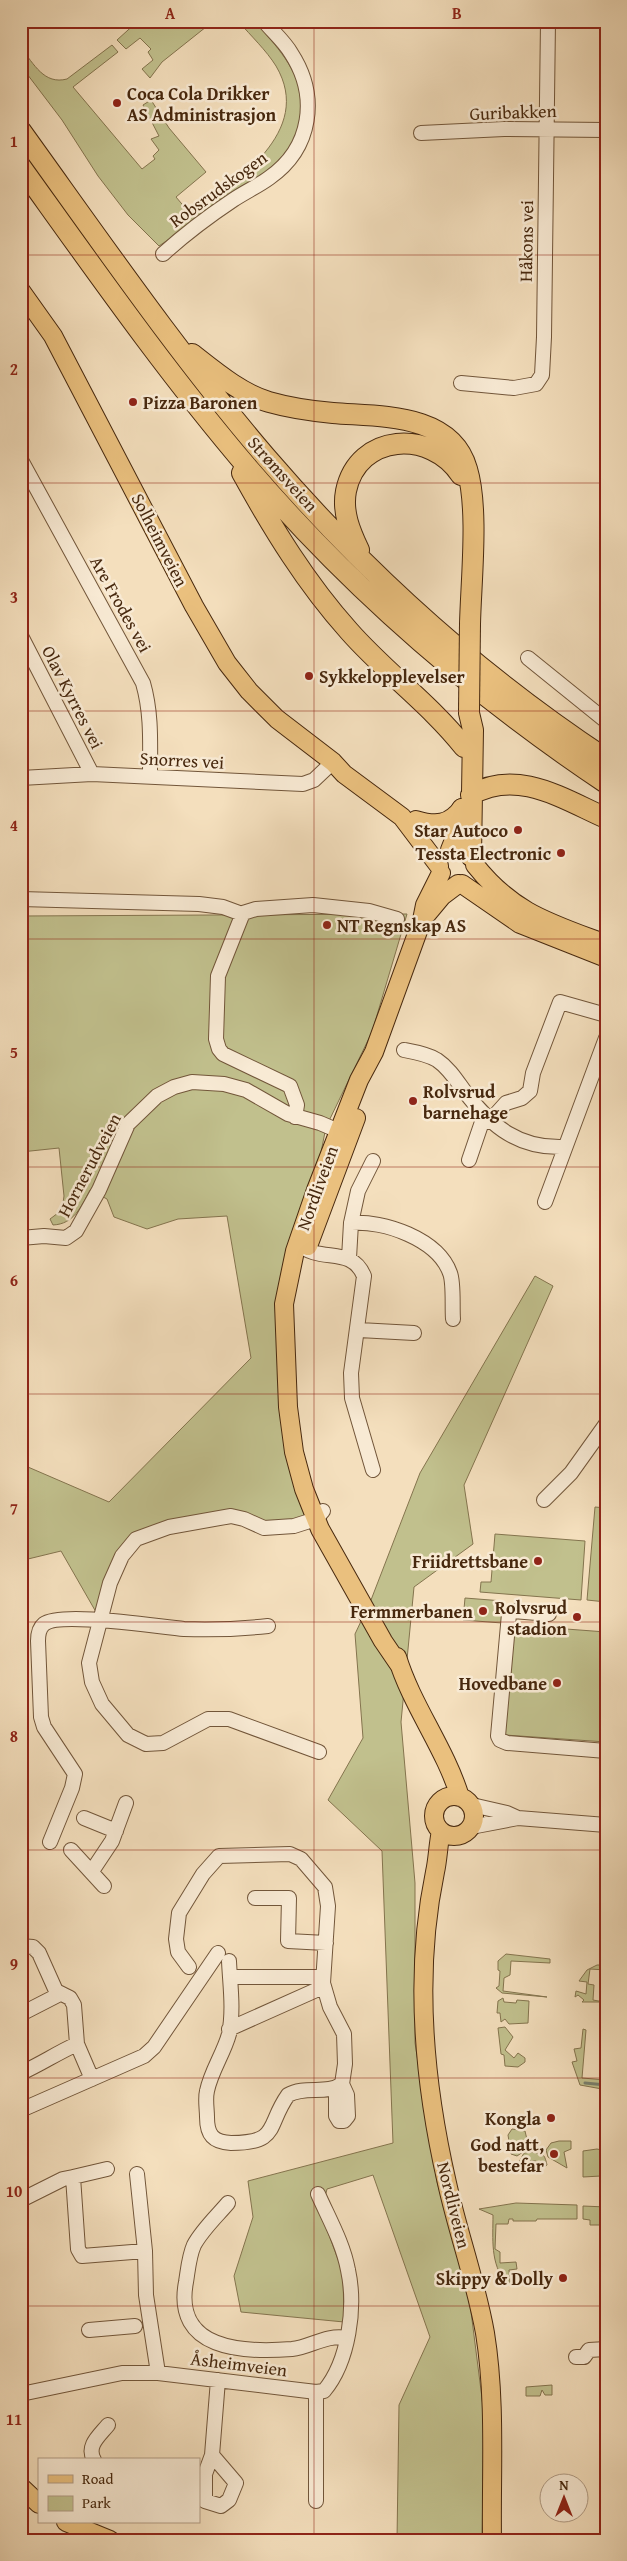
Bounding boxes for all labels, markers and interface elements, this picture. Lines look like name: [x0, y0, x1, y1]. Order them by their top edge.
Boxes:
text: A: [165, 1, 176, 25]
text: B: [452, 1, 462, 25]
place label: Coca Cola Drikker AS Administrasjon: [127, 80, 277, 128]
marker: Coca Cola Drikker AS Administrasjon: [111, 97, 123, 109]
street label: Guribakken: [469, 97, 557, 127]
text: 1: [10, 129, 18, 153]
street label: Robsrudskogen: [163, 144, 273, 234]
street label: Håkons vei: [512, 200, 540, 282]
text: 2: [10, 357, 18, 381]
place label: Pizza Baronen: [143, 389, 258, 416]
marker: Pizza Baronen: [127, 396, 139, 408]
street label: Strømsveien: [241, 430, 325, 518]
street label: Solheimveien: [125, 488, 195, 592]
street label: Are Frodes vei: [83, 551, 159, 657]
text: 3: [10, 585, 18, 609]
street label: Olav Kyrres vei: [35, 641, 111, 753]
place label: Sykkelopplevelser: [319, 663, 465, 690]
marker: Sykkelopplevelser: [303, 670, 315, 682]
street label: Snorres vei: [139, 744, 225, 776]
text: 4: [10, 813, 18, 837]
place label: Star Autoco: [414, 817, 508, 844]
marker: Star Autoco: [512, 824, 524, 836]
place label: Tessta Electronic: [415, 840, 551, 867]
marker: Tessta Electronic: [555, 847, 567, 859]
place label: NT Regnskap AS: [337, 912, 466, 939]
marker: NT Regnskap AS: [321, 919, 333, 931]
text: 5: [10, 1040, 18, 1064]
place label: Rolvsrud barnehage: [423, 1078, 508, 1126]
marker: Rolvsrud barnehage: [407, 1095, 419, 1107]
street label: Hornerudveien: [50, 1108, 128, 1222]
street label: Nordliveien: [289, 1142, 345, 1234]
text: 6: [10, 1268, 18, 1292]
text: 7: [10, 1496, 18, 1520]
place label: Friidrettsbane: [412, 1548, 528, 1575]
marker: Friidrettsbane: [532, 1555, 544, 1567]
place label: Rolvsrud stadion: [495, 1594, 568, 1642]
place label: Fermmerbanen: [350, 1598, 473, 1625]
marker: Fermmerbanen: [477, 1605, 489, 1617]
marker: Rolvsrud stadion: [571, 1611, 583, 1623]
place label: Hovedbane: [459, 1670, 547, 1697]
marker: Hovedbane: [551, 1677, 563, 1689]
text: 8: [10, 1724, 18, 1748]
text: 9: [10, 1952, 18, 1976]
place label: Kongla: [485, 2105, 542, 2132]
marker: Kongla: [545, 2112, 557, 2124]
place label: God natt, bestefar: [471, 2131, 545, 2179]
marker: God natt, bestefar: [548, 2148, 560, 2160]
street label: Nordliveien: [430, 2159, 478, 2251]
text: 10: [6, 2179, 22, 2203]
place label: Skippy & Dolly: [436, 2265, 554, 2292]
marker: Skippy & Dolly: [557, 2272, 569, 2284]
street label: Åsheimveien: [189, 2345, 289, 2383]
text: 11: [6, 2407, 22, 2431]
legend: [38, 2458, 200, 2524]
text: Road: [82, 2468, 113, 2489]
north arrow: [540, 2474, 590, 2524]
text: N: [559, 2475, 569, 2495]
text: Park: [82, 2492, 111, 2513]

